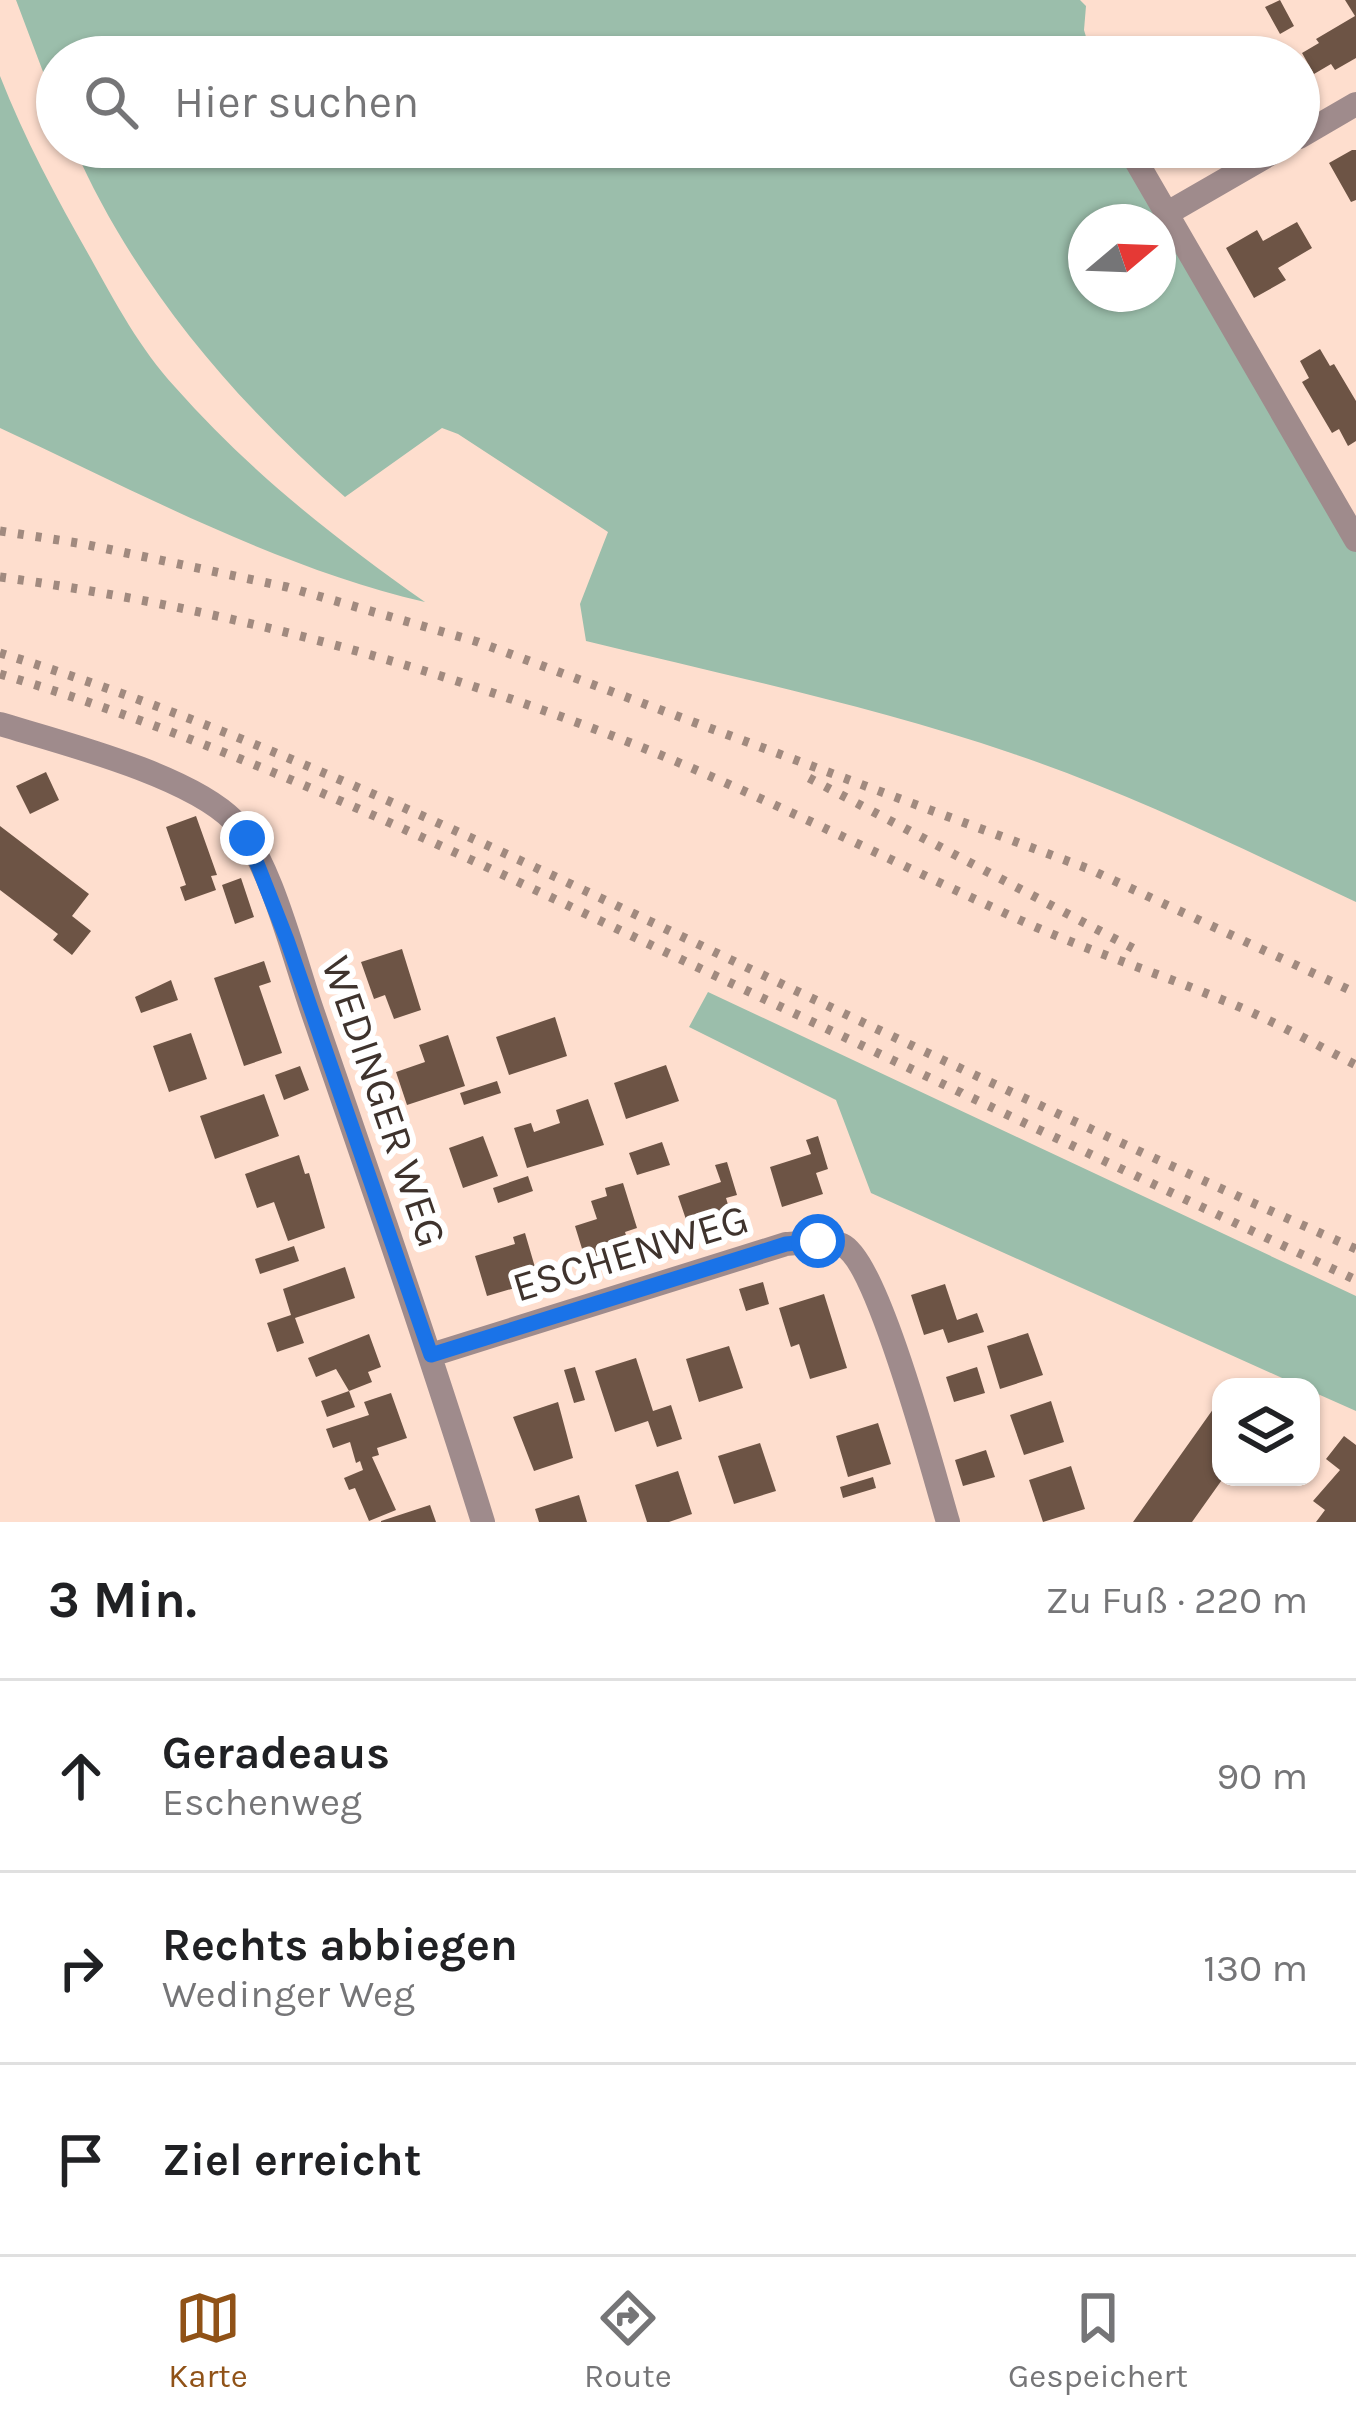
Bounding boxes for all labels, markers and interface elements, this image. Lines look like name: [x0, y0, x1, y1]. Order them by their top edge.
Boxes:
search box: [36, 36, 1320, 168]
icon: search: [78, 69, 144, 135]
text: Hier suchen: [174, 76, 419, 128]
north arrow: [1068, 204, 1176, 312]
route end: [220, 811, 274, 865]
street label: WEDINGER WEG: [311, 950, 457, 1253]
street label: ESCHENWEG: [507, 1193, 754, 1312]
route start: [791, 1214, 845, 1268]
map controls: [1212, 1378, 1320, 1486]
button: layers: [1212, 1378, 1320, 1486]
text: 3 Min.: [48, 1570, 197, 1630]
text: Zu Fuß · 220 m: [1045, 1577, 1308, 1623]
text: Geradeaus: [162, 1727, 390, 1779]
icon: ahead: [48, 1743, 114, 1809]
text: 90 m: [1216, 1753, 1308, 1799]
text: Eschenweg: [162, 1779, 362, 1825]
text: Rechts abbiegen: [162, 1919, 518, 1971]
icon: right: [48, 1935, 114, 2001]
text: 130 m: [1203, 1945, 1308, 1991]
text: Wedinger Weg: [162, 1971, 415, 2017]
icon: arrive: [48, 2127, 114, 2193]
text: Ziel erreicht: [162, 2134, 421, 2186]
tab: Karte: [168, 2285, 248, 2395]
tab: Route: [584, 2285, 672, 2395]
tab: Gespeichert: [1008, 2285, 1188, 2395]

